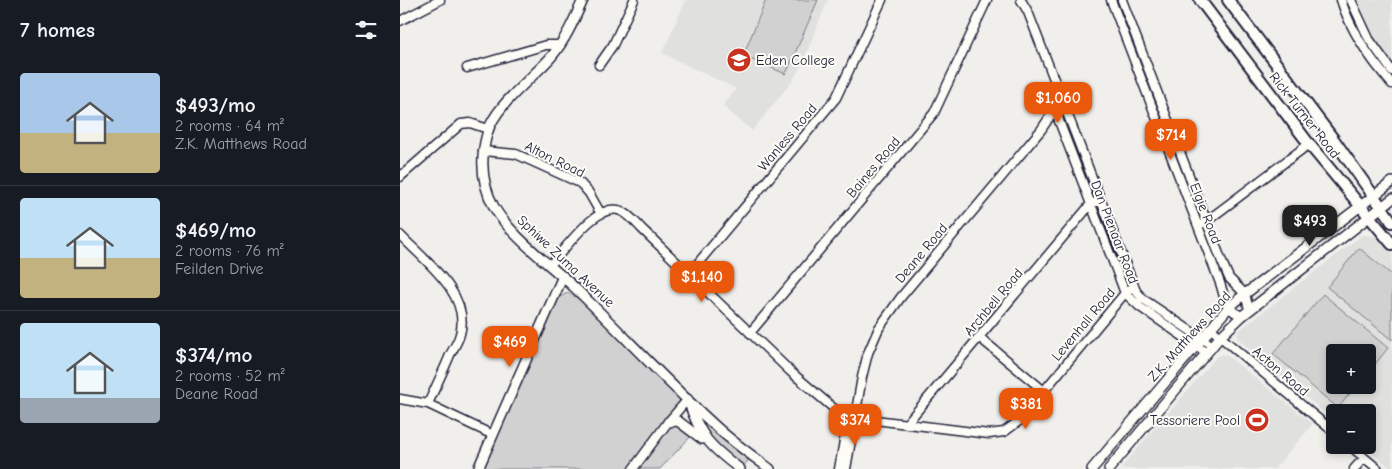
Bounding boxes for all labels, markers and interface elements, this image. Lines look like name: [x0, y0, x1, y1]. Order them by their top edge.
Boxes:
icon: filters: [352, 16, 380, 44]
text: 7 homes: [20, 18, 95, 42]
school or university icon: Eden College: [726, 47, 752, 73]
place label: Eden College: [756, 52, 835, 69]
street label: Rick Turner Road: [1266, 69, 1344, 162]
pin: $1,060: [1017, 82, 1099, 124]
text: $1,060: [1035, 89, 1081, 107]
icon: home: [60, 93, 120, 153]
text: $493/mo: [175, 93, 256, 117]
street label: Wanless Road: [754, 100, 821, 174]
text: 2 rooms · 64 m²: [175, 117, 284, 135]
pin: $714: [1141, 119, 1201, 161]
text: $714: [1156, 126, 1186, 144]
street label: Baines Road: [843, 133, 904, 201]
text: Z.K. Matthews Road: [175, 135, 307, 153]
street label: Alton Road: [522, 138, 588, 181]
street label: Dan Pienaar Road: [1087, 178, 1142, 286]
street label: Elgie Road: [1186, 180, 1225, 246]
pin: $493: [1280, 204, 1340, 247]
street label: Sphiwe Zuma Avenue: [513, 212, 618, 311]
text: $493: [1293, 212, 1327, 230]
icon: home: [60, 218, 120, 278]
text: $469/mo: [175, 218, 256, 242]
street label: Deane Road: [892, 220, 951, 287]
text: 2 rooms · 76 m²: [175, 242, 284, 260]
text: Feilden Drive: [175, 260, 264, 278]
pin: $1,140: [661, 260, 743, 303]
street label: Archbell Road: [960, 265, 1027, 340]
text: $1,140: [681, 268, 723, 286]
street label: Levenhall Road: [1048, 284, 1119, 364]
street label: Z.K. Matthews Road: [1144, 288, 1234, 385]
pin: $469: [480, 326, 540, 368]
text: $469: [493, 333, 527, 351]
icon: home: [60, 343, 120, 403]
text: $374/mo: [175, 343, 252, 367]
street label: Acton Road: [1249, 343, 1312, 400]
map controls: [1326, 344, 1376, 454]
button: +: [1326, 344, 1376, 394]
text: 2 rooms · 52 m²: [175, 367, 285, 385]
text: Deane Road: [175, 385, 258, 403]
pin: $381: [996, 388, 1056, 430]
text: $381: [1010, 395, 1042, 413]
pin: $374: [825, 404, 885, 446]
button: −: [1326, 404, 1376, 454]
sports icon: Tessoriere Pool: [1244, 407, 1270, 433]
text: $374: [840, 411, 870, 429]
place label: Tessoriere Pool: [1150, 412, 1240, 429]

